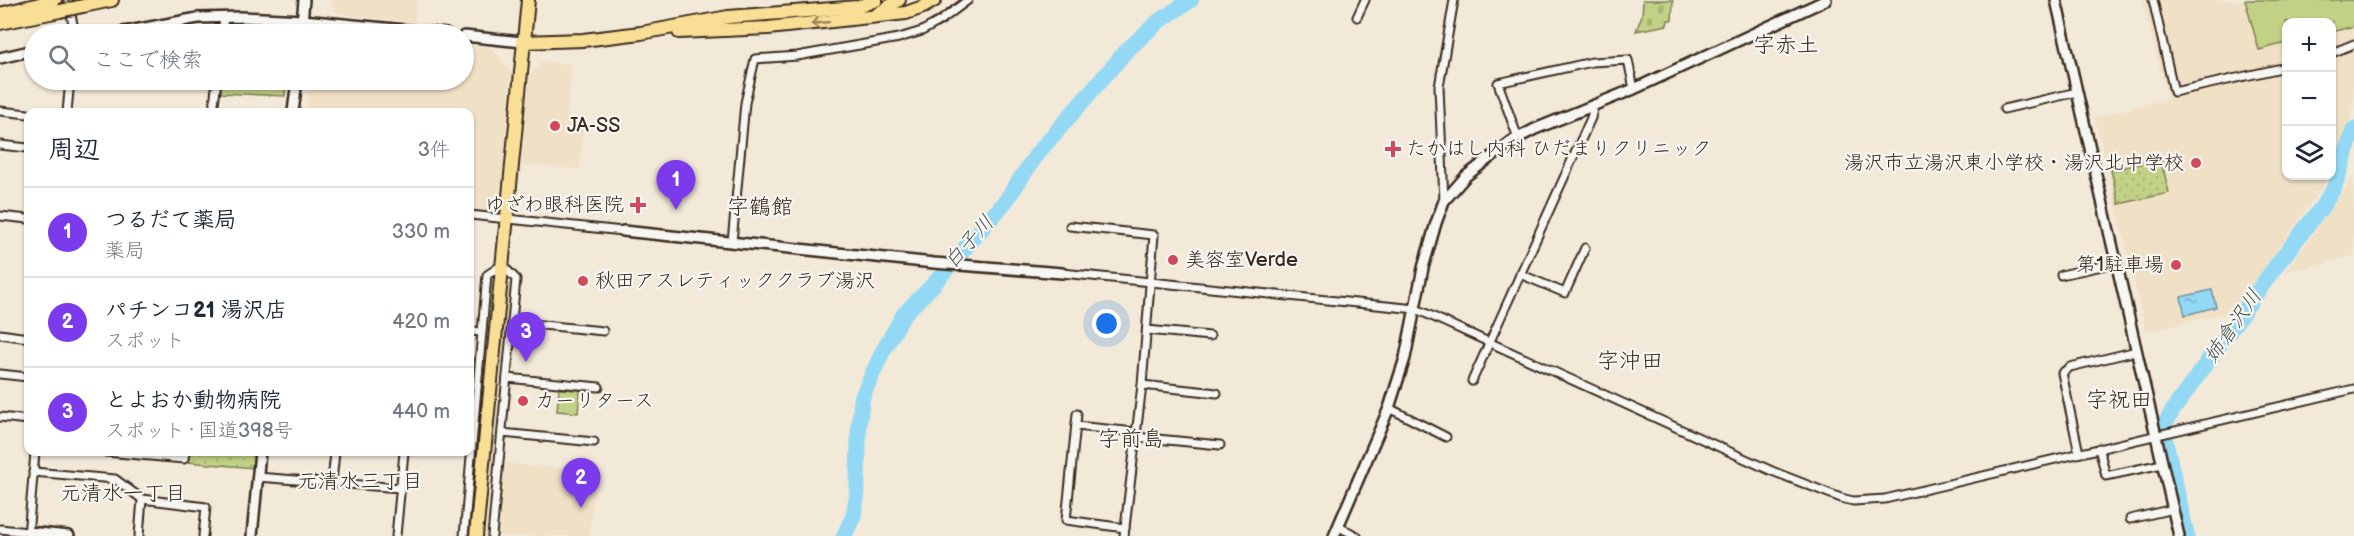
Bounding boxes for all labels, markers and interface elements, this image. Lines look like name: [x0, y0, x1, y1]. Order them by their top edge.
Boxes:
one-way arrow: [810, 17, 830, 28]
map controls: [2282, 18, 2336, 180]
button: +: [2282, 18, 2336, 72]
search box: [24, 24, 474, 90]
district label: 字赤土: [1753, 32, 1819, 59]
icon: search: [45, 41, 78, 74]
text: ここで検索: [93, 47, 203, 74]
button: −: [2282, 72, 2336, 126]
place label: JA-SS: [567, 114, 620, 138]
marker: JA-SS: [548, 119, 562, 133]
button: layers: [2282, 126, 2336, 180]
text: 周辺: [48, 135, 100, 166]
place label: たかはし内科 ひだまりクリニック: [1406, 137, 1711, 161]
text: 3件: [418, 138, 450, 162]
marker: たかはし内科 ひだまりクリニック: [1384, 140, 1402, 158]
place label: 湯沢市立湯沢東小学校・湯沢北中学校: [1844, 151, 2184, 175]
marker: 湯沢市立湯沢東小学校・湯沢北中学校: [2189, 156, 2203, 170]
pin: 1: [656, 160, 696, 210]
place label: ゆざわ眼科医院: [485, 193, 624, 217]
district label: 字鶴館: [727, 194, 793, 221]
marker: ゆざわ眼科医院: [629, 196, 647, 214]
text: つるだて薬局: [105, 207, 237, 234]
water label: 白子川: [939, 210, 999, 274]
text: 1: [63, 220, 72, 244]
text: 330 m: [392, 220, 450, 244]
text: 薬局: [105, 239, 145, 263]
place label: 美容室Verde: [1185, 248, 1298, 272]
marker: 美容室Verde: [1166, 253, 1180, 267]
place label: 第1駐車場: [2076, 253, 2164, 277]
marker: 第1駐車場: [2169, 258, 2183, 272]
place label: 秋田アスレティッククラブ湯沢: [595, 269, 875, 293]
marker: 秋田アスレティッククラブ湯沢: [576, 274, 590, 288]
water label: 姉倉沢川: [2199, 284, 2267, 368]
text: パチンコ21 湯沢店: [105, 297, 287, 324]
your location: [1092, 309, 1121, 338]
text: 2: [62, 310, 73, 334]
text: 420 m: [392, 310, 450, 334]
pin: 3: [506, 312, 546, 362]
text: スポット: [105, 329, 185, 353]
district label: 字沖田: [1597, 348, 1663, 375]
text: とよおか動物病院: [105, 387, 281, 414]
district label: 字祝田: [2086, 387, 2152, 414]
place label: カーリタース: [535, 389, 654, 413]
marker: カーリタース: [516, 394, 530, 408]
text: 3: [62, 400, 73, 424]
text: 440 m: [392, 400, 450, 424]
text: スポット · 国道398号: [105, 419, 294, 443]
district label: 字前島: [1098, 426, 1164, 453]
pin: 2: [562, 458, 600, 508]
district label: 元清水三丁目: [297, 469, 423, 494]
district label: 元清水一丁目: [60, 481, 186, 506]

